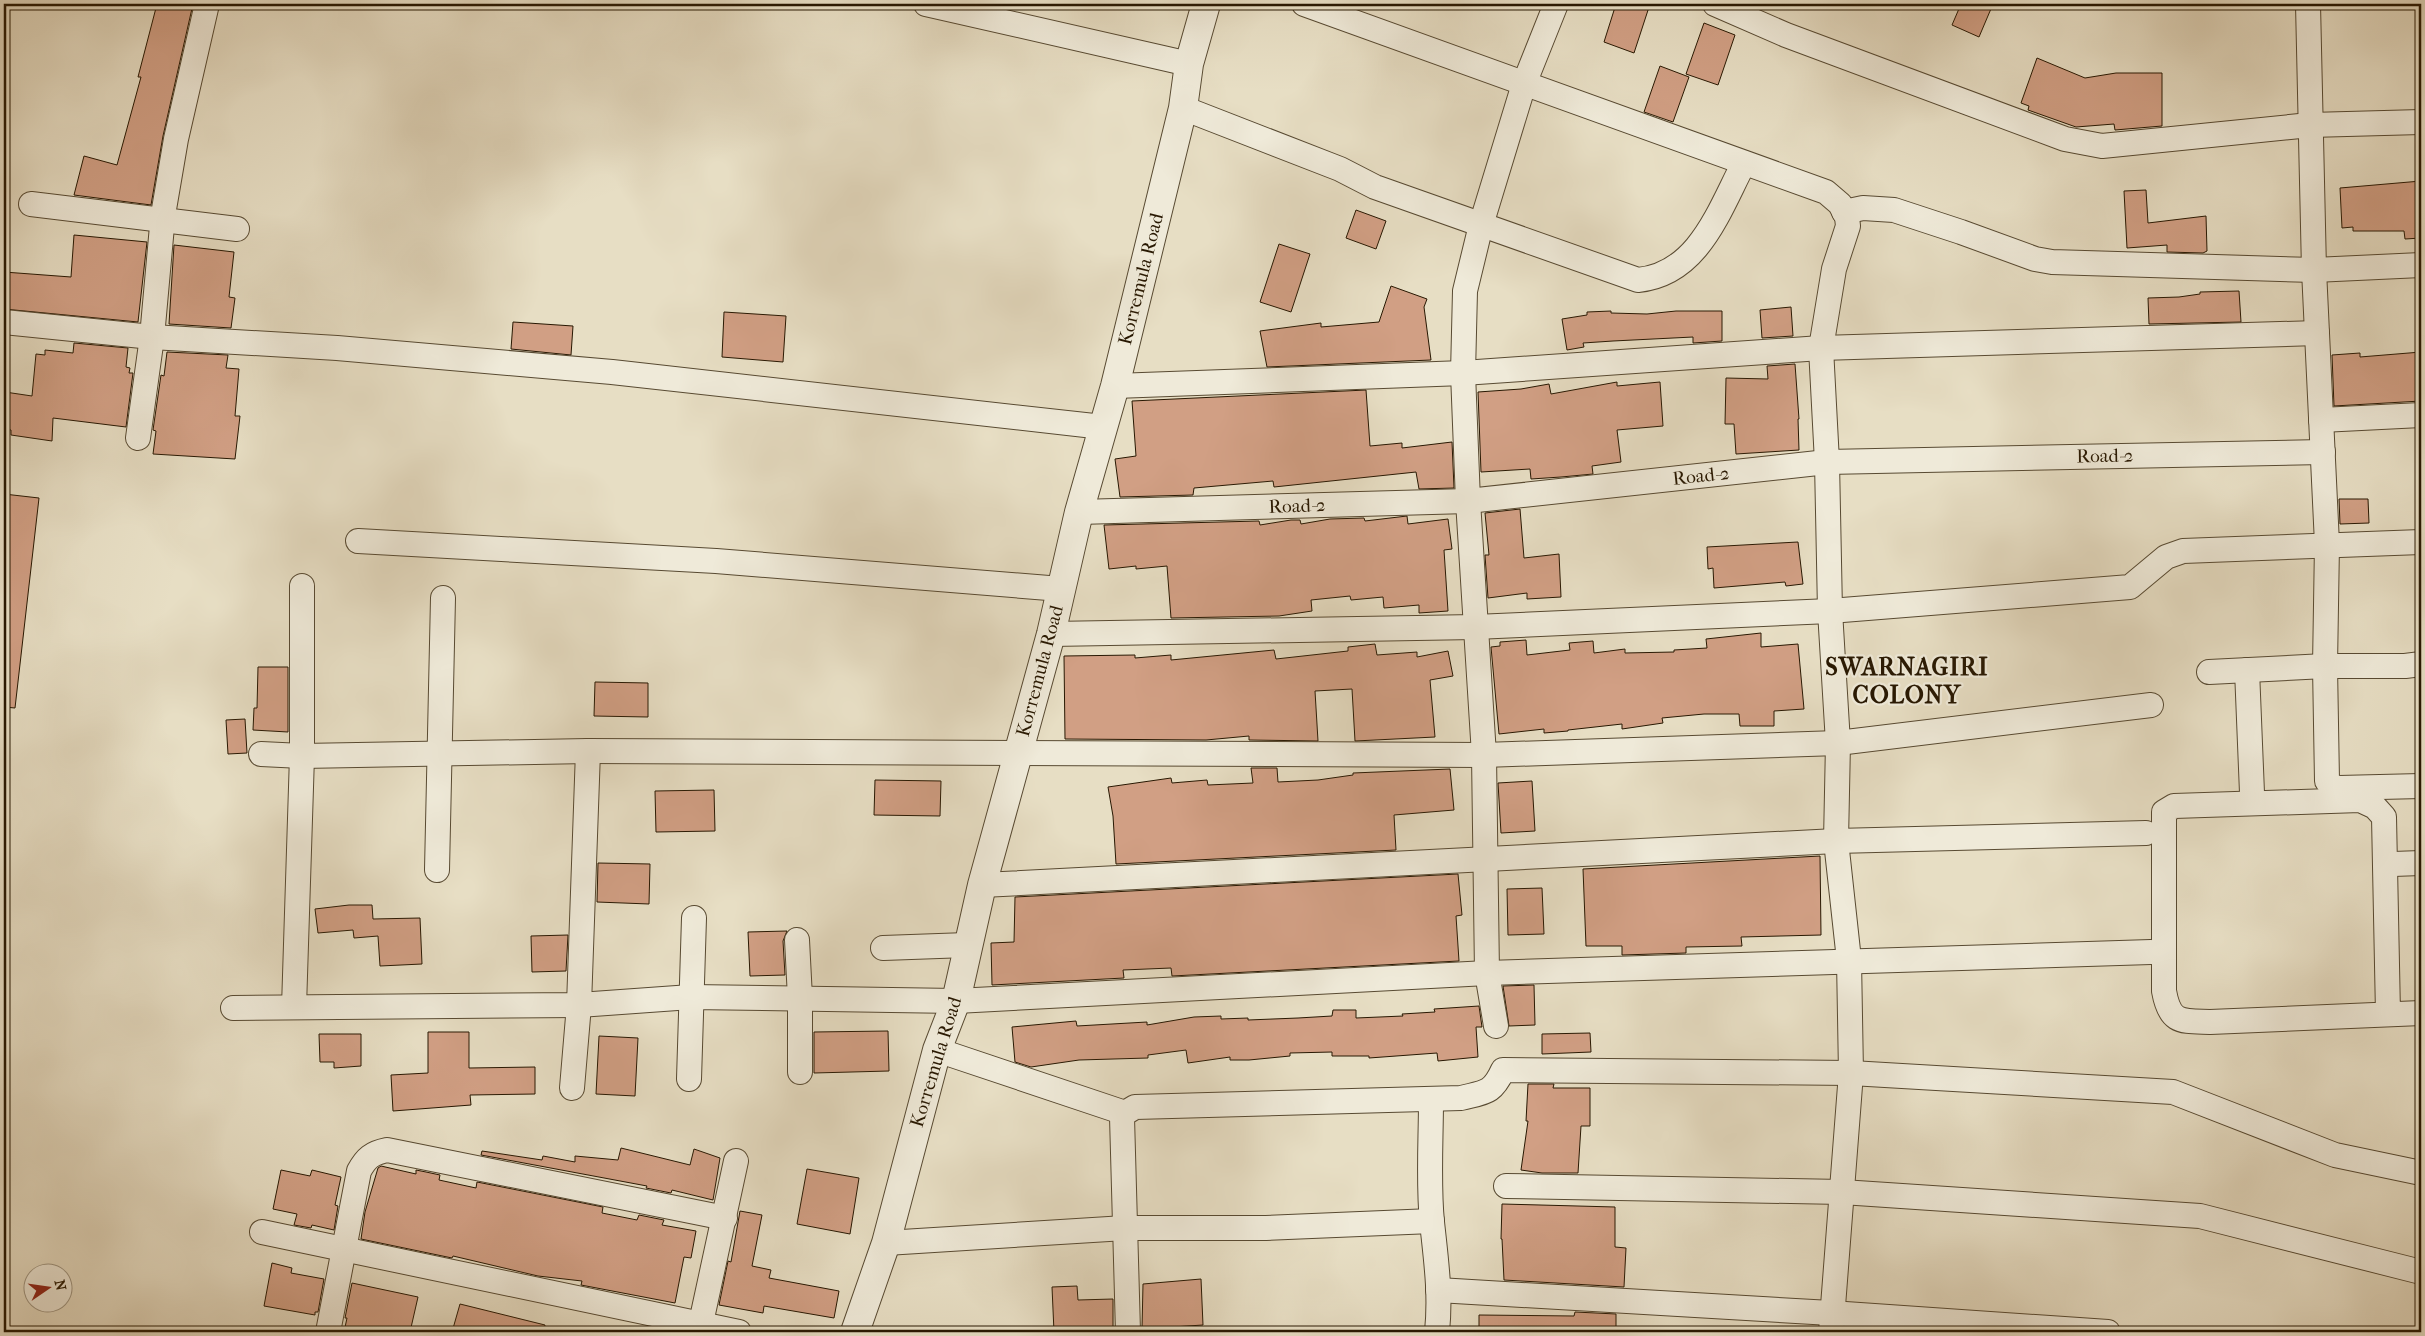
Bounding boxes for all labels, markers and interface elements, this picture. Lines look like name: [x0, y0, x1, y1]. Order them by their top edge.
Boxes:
street label: Korremula Road: [1114, 210, 1168, 347]
street label: Road-2: [2076, 445, 2134, 467]
street label: Road-2: [1672, 462, 1731, 490]
street label: Road-2: [1268, 494, 1326, 518]
street label: Korremula Road: [1012, 602, 1068, 739]
district label: SWARNAGIRI COLONY: [1825, 653, 1989, 709]
street label: Korremula Road: [906, 994, 966, 1130]
north arrow: [22, 1264, 72, 1314]
text: N: [51, 1278, 70, 1293]

